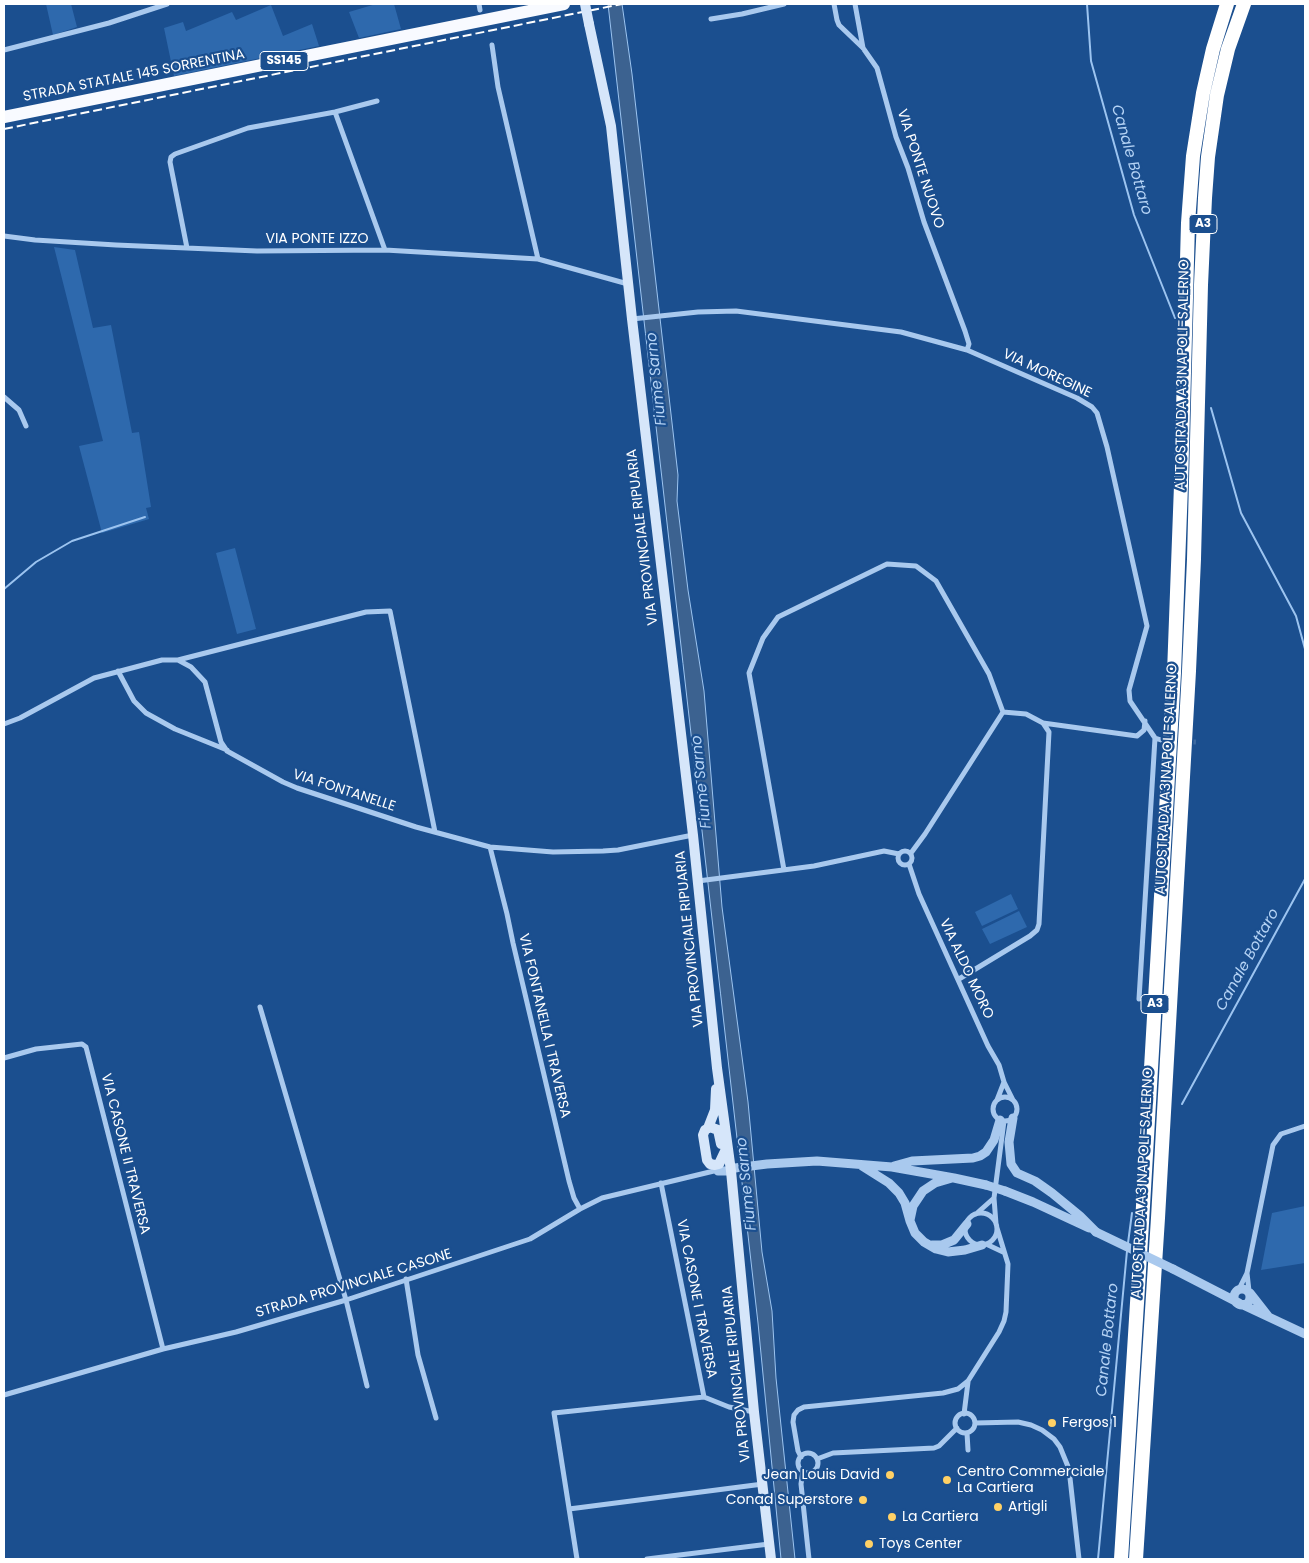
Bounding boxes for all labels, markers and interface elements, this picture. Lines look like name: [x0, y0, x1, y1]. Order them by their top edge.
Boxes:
street label: STRADA STATALE 145 SORRENTINA: [22, 46, 246, 106]
road number: SS145: [260, 51, 308, 70]
water label: Canale Bottaro: [1107, 103, 1155, 217]
street label: VIA PONTE NUOVO: [893, 107, 947, 231]
road number: A3: [1189, 214, 1217, 233]
street label: VIA PONTE IZZO: [265, 231, 369, 247]
street label: AUTOSTRADA A3 NAPOLI-SALERNO: [1173, 259, 1193, 491]
water label: Fiume Sarno: [643, 331, 671, 427]
street label: VIA MOREGINE: [1000, 346, 1094, 402]
street label: VIA PROVINCIALE RIPUARIA: [624, 448, 662, 626]
street label: AUTOSTRADA A3 NAPOLI-SALERNO: [1153, 663, 1181, 895]
water label: Fiume Sarno: [688, 734, 716, 830]
street label: VIA FONTANELLE: [290, 766, 398, 816]
street label: VIA PROVINCIALE RIPUARIA: [672, 850, 708, 1028]
water label: Canale Bottaro: [1213, 906, 1283, 1014]
street label: VIA ALDO MORO: [935, 916, 997, 1022]
street label: VIA FONTANELLA I TRAVERSA: [515, 932, 573, 1120]
road number: A3: [1141, 994, 1169, 1014]
street label: AUTOSTRADA A3 NAPOLI-SALERNO: [1129, 1067, 1157, 1299]
street label: VIA CASONE II TRAVERSA: [97, 1072, 153, 1236]
water label: Fiume Sarno: [733, 1136, 761, 1232]
street label: VIA CASONE I TRAVERSA: [672, 1218, 720, 1380]
street label: STRADA PROVINCIALE CASONE: [254, 1246, 454, 1322]
water label: Canale Bottaro: [1093, 1282, 1123, 1398]
street label: VIA PROVINCIALE RIPUARIA: [719, 1285, 755, 1463]
place label: Fergos 1: [1062, 1415, 1117, 1431]
marker: Fergos 1: [1046, 1417, 1058, 1429]
place label: Centro Commerciale La Cartiera: [957, 1464, 1105, 1496]
place label: Jean Louis David: [763, 1467, 880, 1483]
marker: Jean Louis David: [884, 1469, 896, 1481]
marker: Centro Commerciale La Cartiera: [941, 1474, 953, 1486]
place label: Conad Superstore: [726, 1492, 853, 1508]
marker: Conad Superstore: [857, 1494, 869, 1506]
place label: Artigli: [1008, 1499, 1048, 1515]
marker: Artigli: [992, 1501, 1004, 1513]
place label: La Cartiera: [902, 1509, 979, 1525]
marker: La Cartiera: [886, 1511, 898, 1523]
place label: Toys Center: [879, 1536, 962, 1552]
marker: Toys Center: [863, 1538, 875, 1550]

